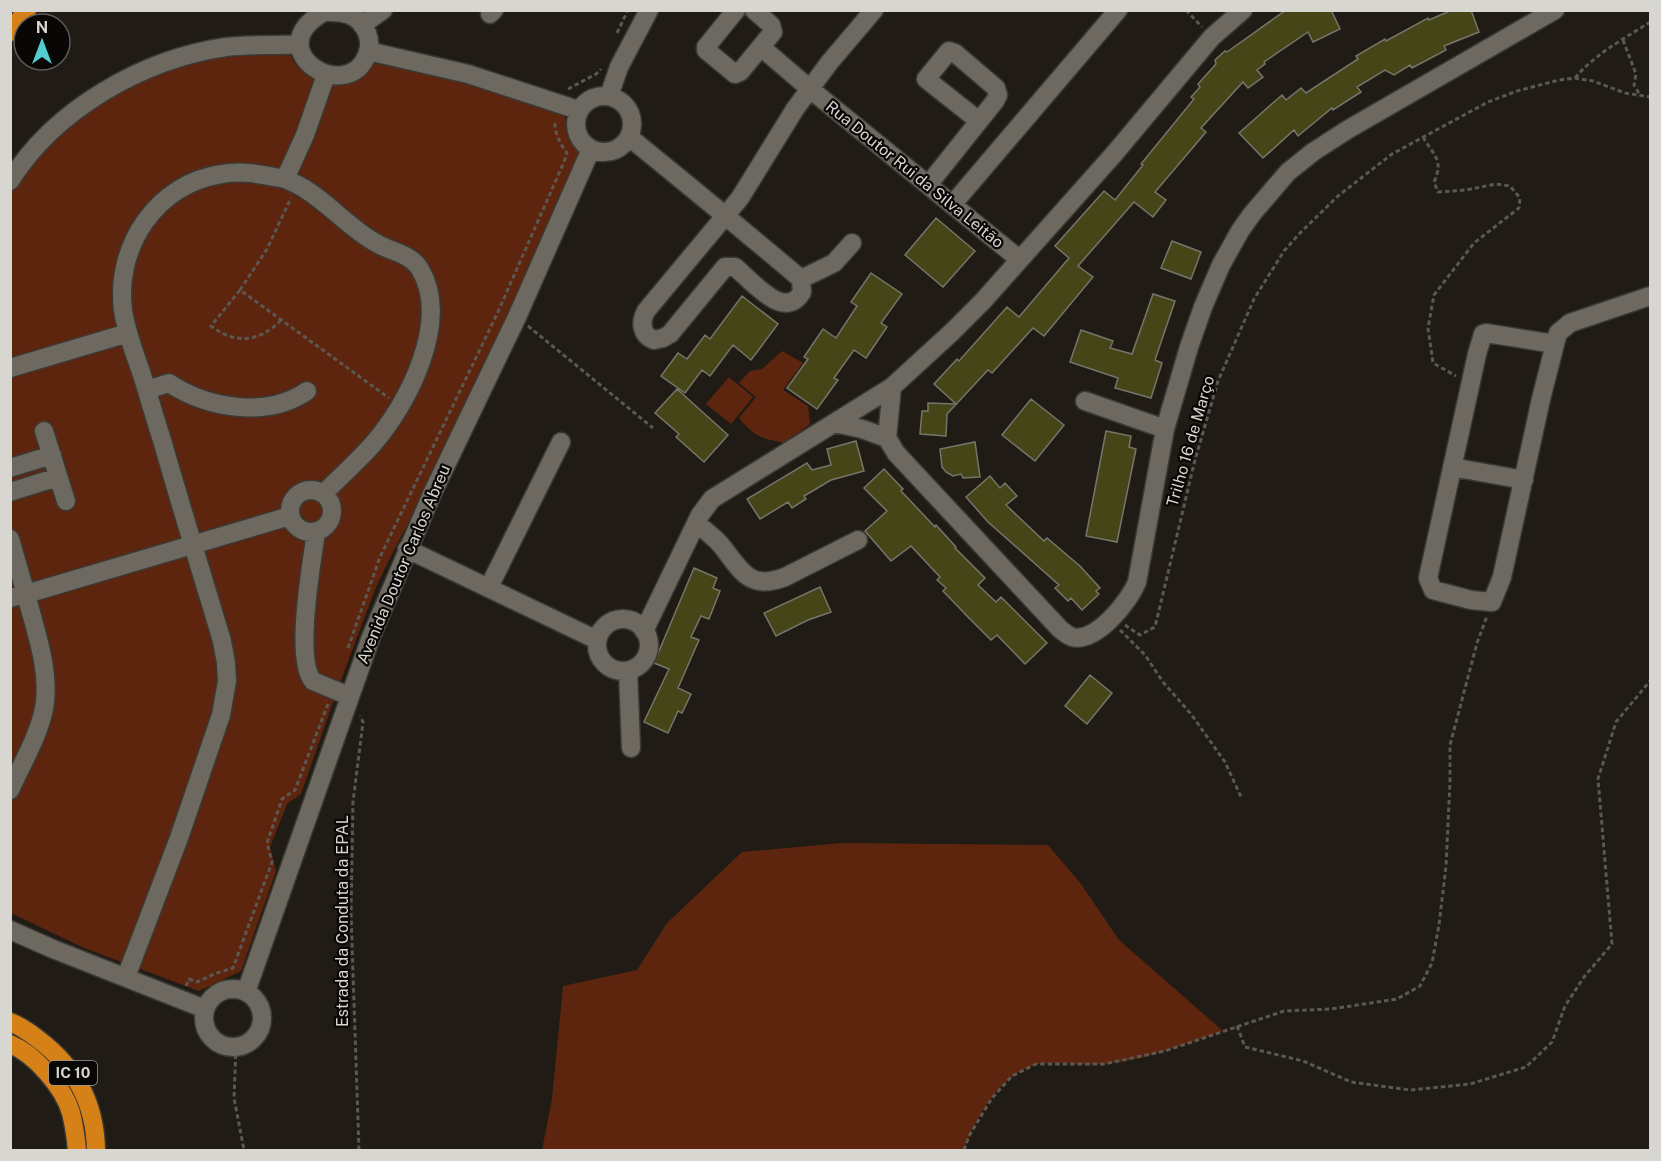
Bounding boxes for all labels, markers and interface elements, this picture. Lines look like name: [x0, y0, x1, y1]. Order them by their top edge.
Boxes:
north arrow: [12, 12, 72, 72]
text: N: [36, 18, 48, 37]
street label: Rua Doutor Rui da Silva Leitão: [822, 97, 1007, 252]
street label: Trilho 16 de Março: [1163, 373, 1218, 509]
street label: Avenida Doutor Carlos Abreu: [353, 462, 454, 666]
street label: Estrada da Conduta da EPAL: [333, 815, 352, 1027]
road number: IC 10: [49, 1061, 97, 1085]

